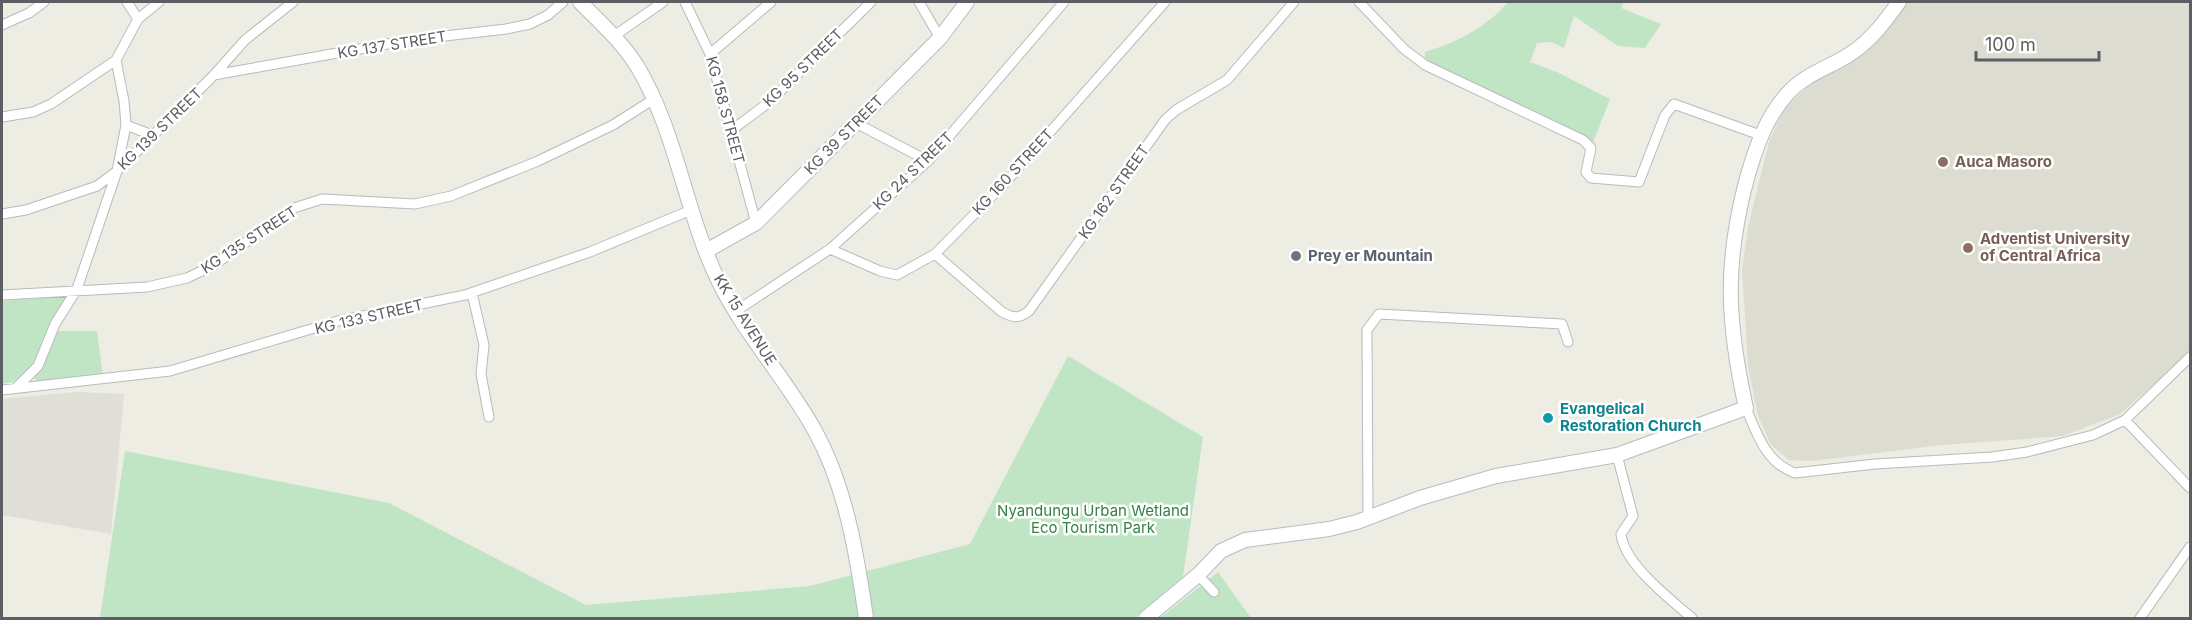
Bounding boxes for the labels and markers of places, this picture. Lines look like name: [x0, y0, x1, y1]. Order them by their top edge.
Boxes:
place label: Auca Masoro: [1955, 152, 2052, 171]
marker: Auca Masoro: [1936, 155, 1950, 169]
place label: Adventist University of Central Africa: [1980, 229, 2130, 265]
marker: Adventist University of Central Africa: [1961, 241, 1975, 255]
place label: Prey er Mountain: [1308, 246, 1433, 265]
marker: Prey er Mountain: [1289, 249, 1303, 263]
place label: Evangelical Restoration Church: [1560, 399, 1702, 435]
marker: Evangelical Restoration Church: [1541, 411, 1555, 425]

